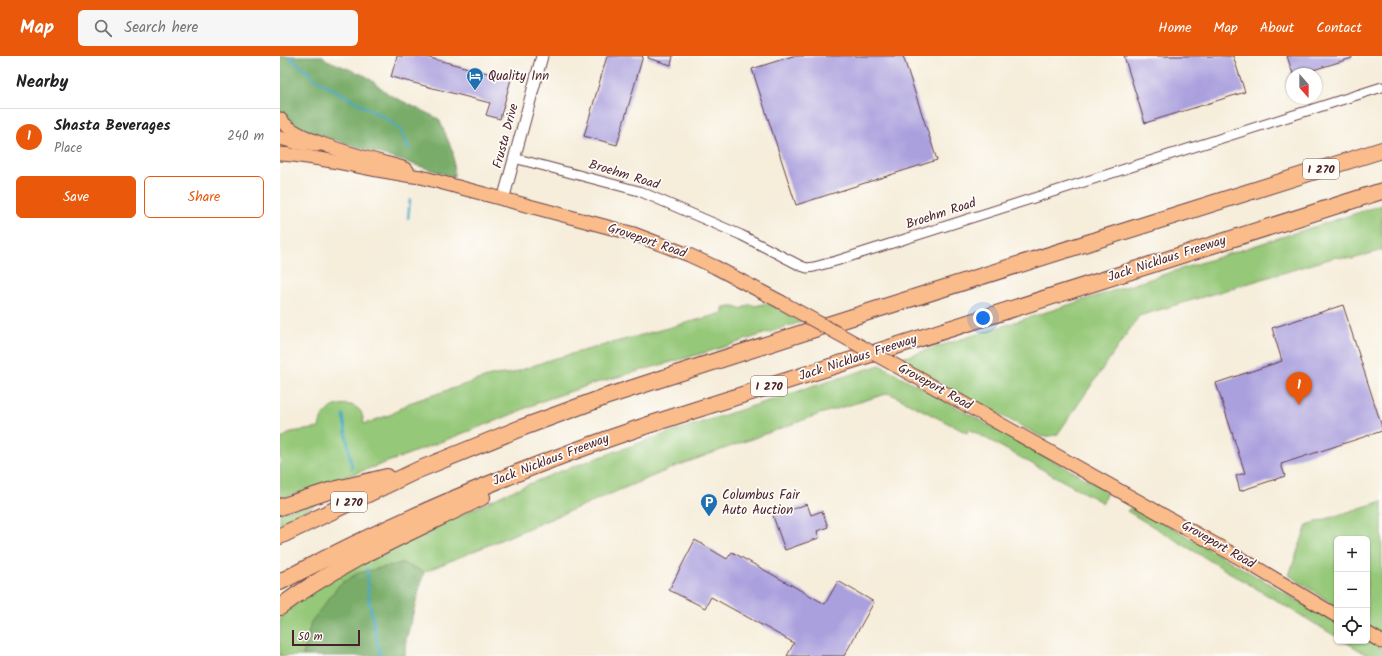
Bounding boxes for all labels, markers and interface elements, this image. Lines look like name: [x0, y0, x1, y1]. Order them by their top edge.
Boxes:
search box: [78, 10, 358, 46]
text: Map: [20, 13, 54, 43]
text: Search here: [124, 16, 198, 40]
icon: search: [92, 17, 114, 39]
text: Home: [1158, 17, 1192, 39]
text: Map: [1214, 17, 1238, 39]
text: About: [1260, 17, 1294, 39]
text: Contact: [1316, 17, 1362, 39]
hotel icon: Quality Inn: [465, 66, 485, 91]
place label: Quality Inn: [488, 66, 549, 87]
north arrow: [1286, 68, 1322, 104]
text: Nearby: [16, 69, 68, 96]
street label: Frusta Drive: [487, 101, 525, 171]
text: Shasta Beverages: [54, 114, 171, 138]
text: 1: [27, 126, 31, 147]
text: 240 m: [227, 126, 264, 147]
text: Place: [54, 138, 82, 159]
street label: Broehm Road: [586, 154, 662, 196]
road number: I 270: [1303, 159, 1339, 179]
button: Save: [16, 176, 136, 218]
button: Share: [144, 176, 264, 218]
street label: Broehm Road: [903, 193, 979, 235]
street label: Groveport Road: [605, 218, 690, 264]
street label: Jack Nicklaus Freeway: [1105, 230, 1230, 288]
your location: [973, 308, 993, 328]
street label: Jack Nicklaus Freeway: [796, 329, 921, 387]
street label: Groveport Road: [894, 358, 976, 416]
pin: 1: [1286, 372, 1312, 405]
road number: I 270: [751, 376, 787, 396]
street label: Jack Nicklaus Freeway: [490, 428, 613, 492]
place label: Columbus Fair Auto Auction: [722, 485, 800, 521]
road number: I 270: [331, 492, 367, 512]
parking icon: Columbus Fair Auto Auction: [699, 492, 719, 517]
street label: Groveport Road: [1177, 515, 1259, 575]
map controls: [1334, 536, 1370, 644]
button: +: [1334, 536, 1370, 572]
button: −: [1334, 572, 1370, 608]
button: locate: [1334, 608, 1370, 644]
scale bar: [292, 628, 360, 647]
text: 50 m: [298, 628, 323, 646]

